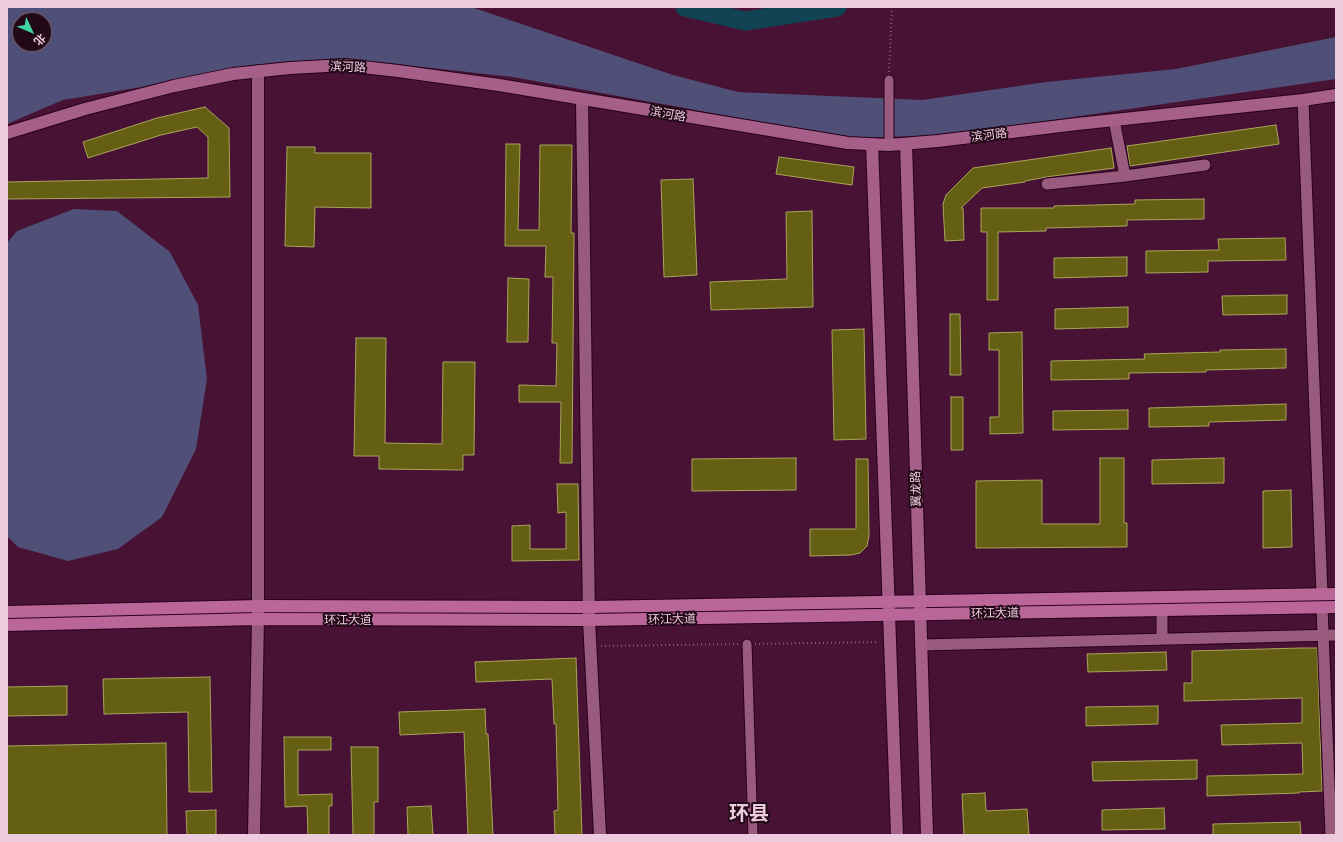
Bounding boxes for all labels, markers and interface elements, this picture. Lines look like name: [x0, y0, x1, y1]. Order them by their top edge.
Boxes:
north arrow: [12, 12, 52, 52]
text: 北: [32, 32, 49, 48]
street label: 滨河路: [330, 59, 366, 75]
street label: 滨河路: [649, 104, 687, 124]
street label: 滨河路: [970, 126, 1008, 144]
street label: 翼龙路: [908, 471, 924, 507]
street label: 环江大道: [971, 605, 1019, 621]
street label: 环江大道: [648, 611, 696, 627]
street label: 环江大道: [324, 613, 372, 627]
district label: 环县: [729, 801, 769, 825]

